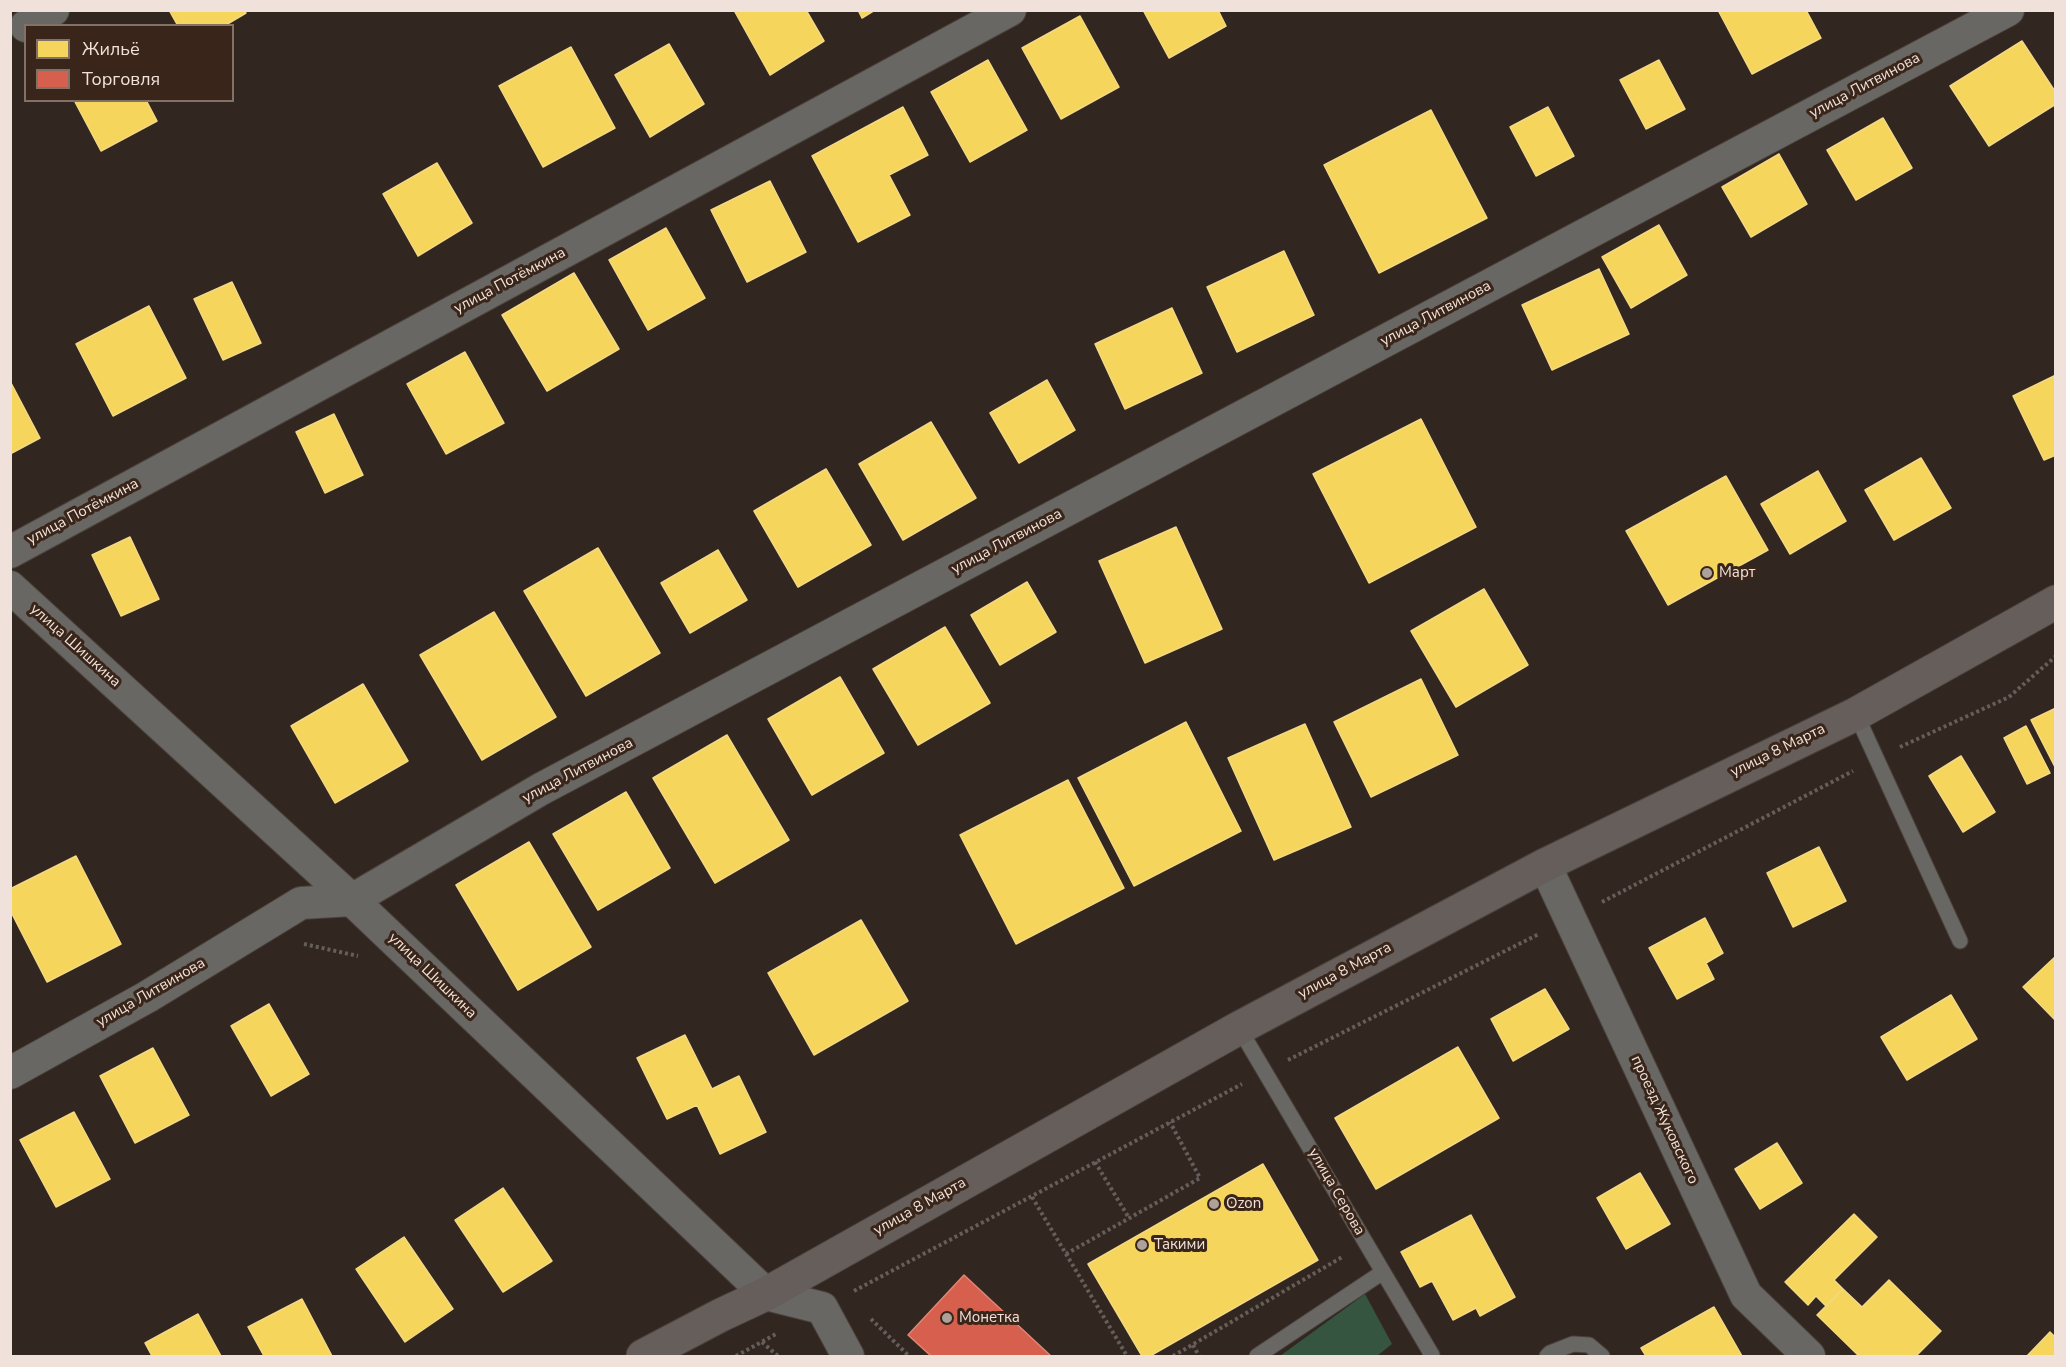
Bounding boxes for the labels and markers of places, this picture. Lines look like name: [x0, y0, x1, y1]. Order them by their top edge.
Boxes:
place label: Март: [1719, 564, 1755, 582]
marker: Март: [1700, 566, 1714, 580]
place label: Ozon: [1226, 1195, 1261, 1213]
marker: Ozon: [1207, 1197, 1221, 1211]
place label: Такими: [1154, 1236, 1205, 1254]
marker: Такими: [1135, 1238, 1149, 1252]
place label: Монетка: [959, 1309, 1020, 1327]
marker: Монетка: [940, 1311, 954, 1325]

